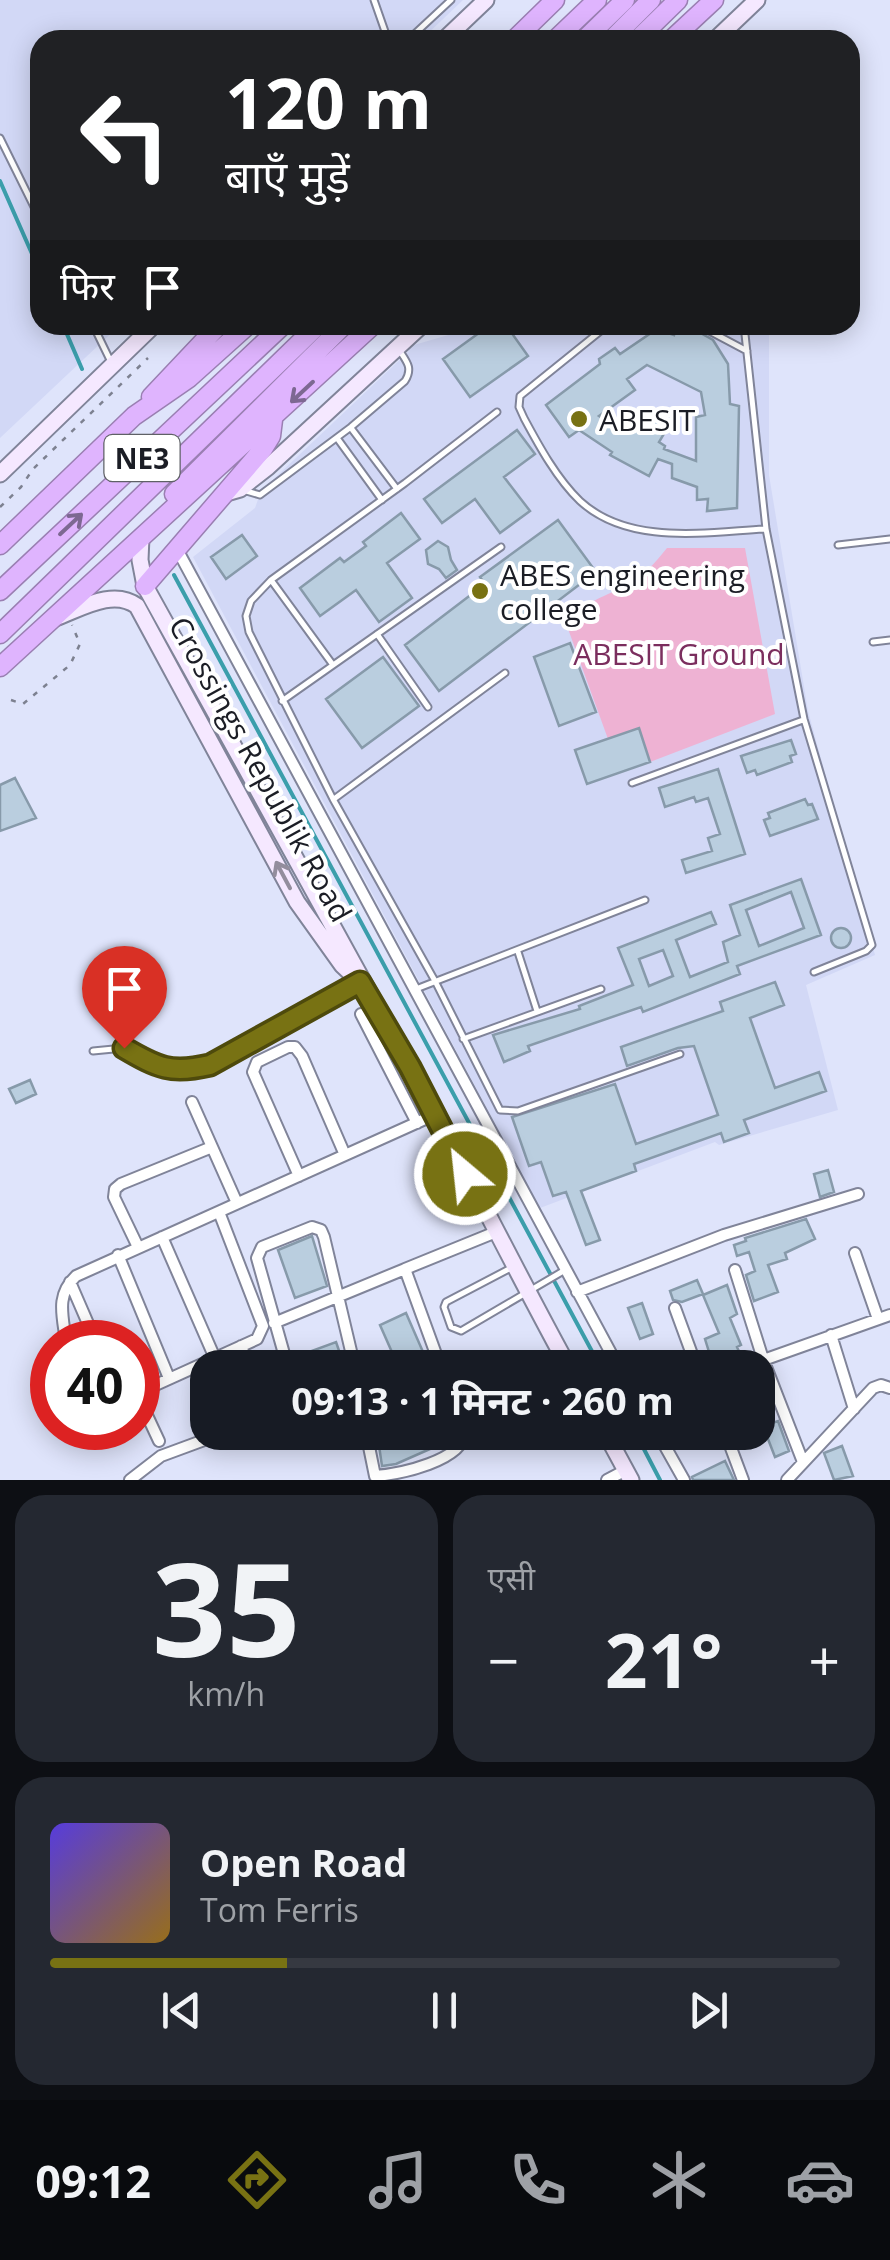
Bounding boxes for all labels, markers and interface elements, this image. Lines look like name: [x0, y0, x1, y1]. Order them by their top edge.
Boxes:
text: 120 m: [225, 54, 432, 150]
icon: left: [60, 70, 190, 200]
text: बाएँ मुड़ें: [225, 145, 350, 206]
text: फिर: [60, 259, 115, 311]
icon: arrive: [135, 260, 190, 315]
one-way arrow: [290, 380, 315, 403]
place label: ABESIT: [599, 399, 696, 440]
marker: ABESIT: [568, 408, 590, 430]
road number: NE3: [104, 435, 180, 481]
one-way arrow: [58, 513, 83, 536]
place label: ABES engineering college: [500, 554, 745, 629]
marker: ABES engineering college: [469, 580, 491, 602]
street label: Crossings Republik Road: [160, 609, 362, 929]
park label: ABESIT Ground: [573, 633, 785, 674]
one-way arrow: [272, 861, 292, 891]
pin: [82, 946, 167, 1049]
icon: arrive: [97, 961, 152, 1016]
position arrow: [413, 1122, 517, 1226]
speed limit sign: 40: [30, 1320, 160, 1450]
text: 09:13 · 1 मिनट · 260 m: [291, 1374, 674, 1426]
text: 35: [152, 1518, 301, 1695]
text: एसी: [488, 1556, 535, 1599]
text: 21°: [605, 1608, 723, 1710]
text: −: [488, 1622, 519, 1697]
text: +: [809, 1622, 840, 1697]
text: km/h: [187, 1672, 265, 1715]
text: Open Road: [200, 1836, 407, 1888]
text: Tom Ferris: [200, 1888, 359, 1931]
icon: previous: [154, 1983, 209, 2038]
icon: pause: [417, 1983, 472, 2038]
icon: next: [681, 1983, 736, 2038]
icon: directions: [222, 2145, 292, 2215]
icon: music: [363, 2145, 433, 2215]
icon: phone: [503, 2145, 573, 2215]
icon: climate: [644, 2145, 714, 2215]
icon: car: [785, 2145, 855, 2215]
text: 09:12: [35, 2150, 151, 2211]

